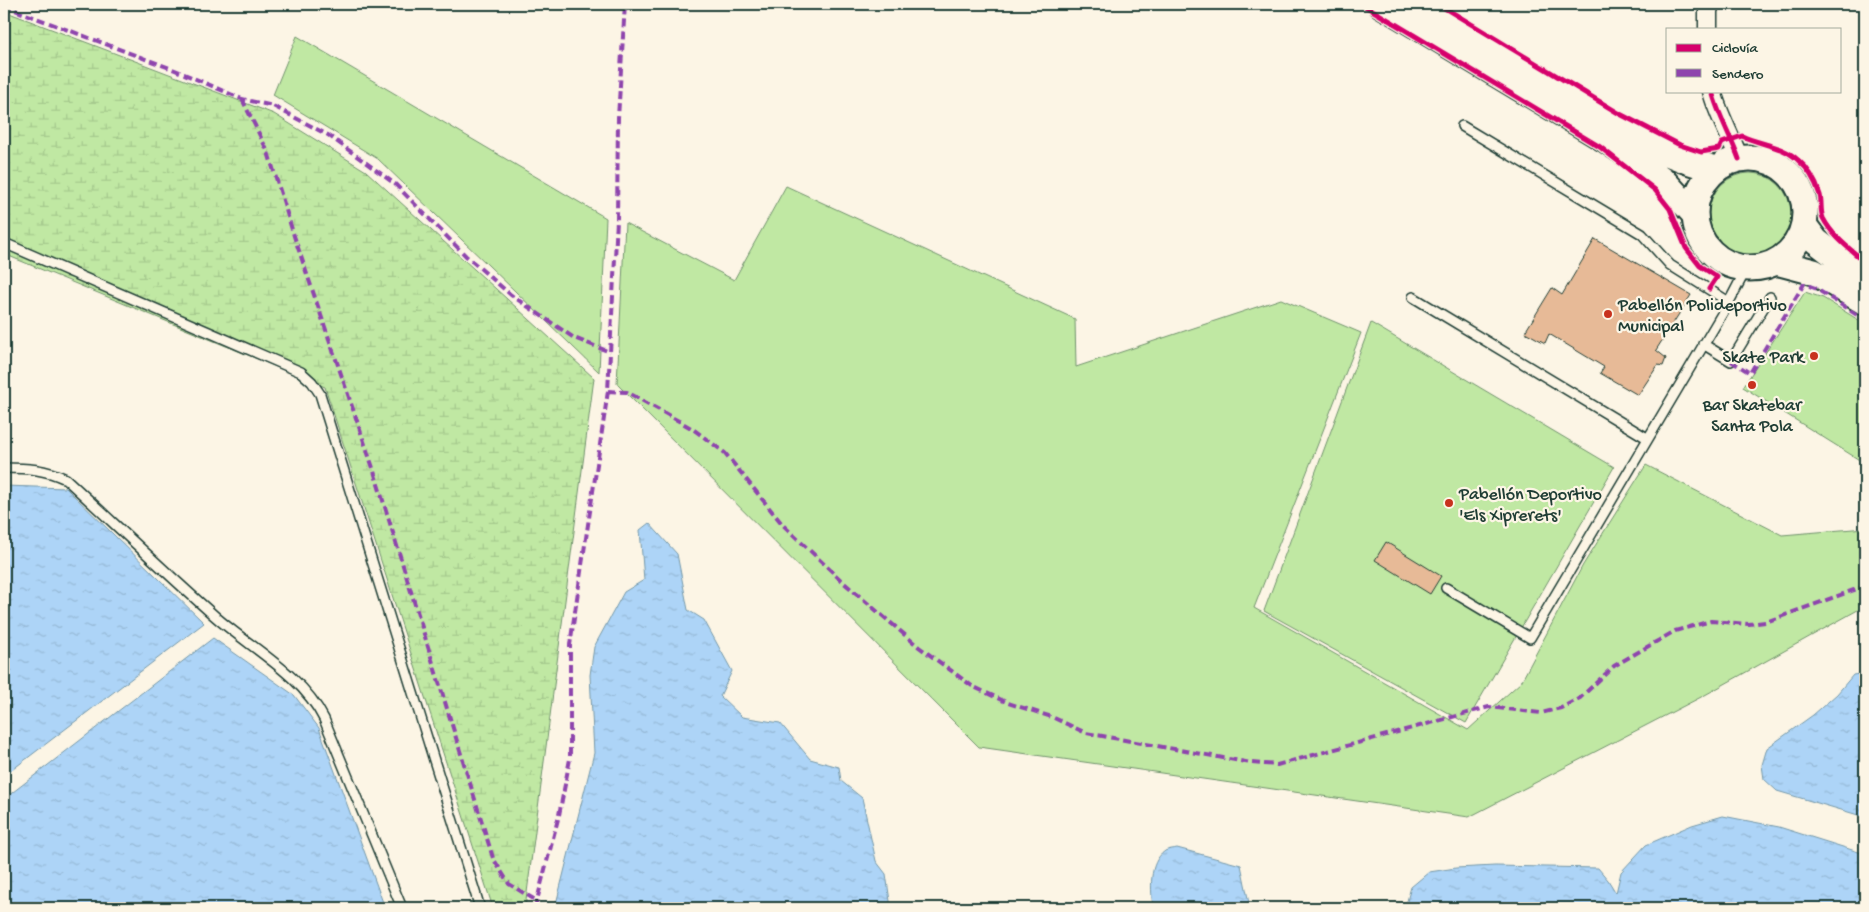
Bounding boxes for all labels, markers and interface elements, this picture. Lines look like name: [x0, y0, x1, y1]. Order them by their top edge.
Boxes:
legend: [1666, 28, 1842, 92]
text: Ciclovía: [1712, 40, 1758, 58]
text: Sendero: [1712, 66, 1764, 84]
place label: Pabellón Polideportivo Municipal: [1617, 296, 1787, 338]
marker: Pabellón Polideportivo Municipal: [1602, 308, 1614, 320]
place label: Skate Park: [1722, 348, 1806, 369]
marker: Skate Park: [1808, 350, 1820, 362]
marker: Bar Skatebar Santa Pola: [1746, 379, 1758, 391]
place label: Bar Skatebar Santa Pola: [1702, 396, 1803, 438]
place label: Pabellón Deportivo 'Els Xiprerets': [1458, 485, 1602, 527]
marker: Pabellón Deportivo 'Els Xiprerets': [1443, 497, 1455, 509]

